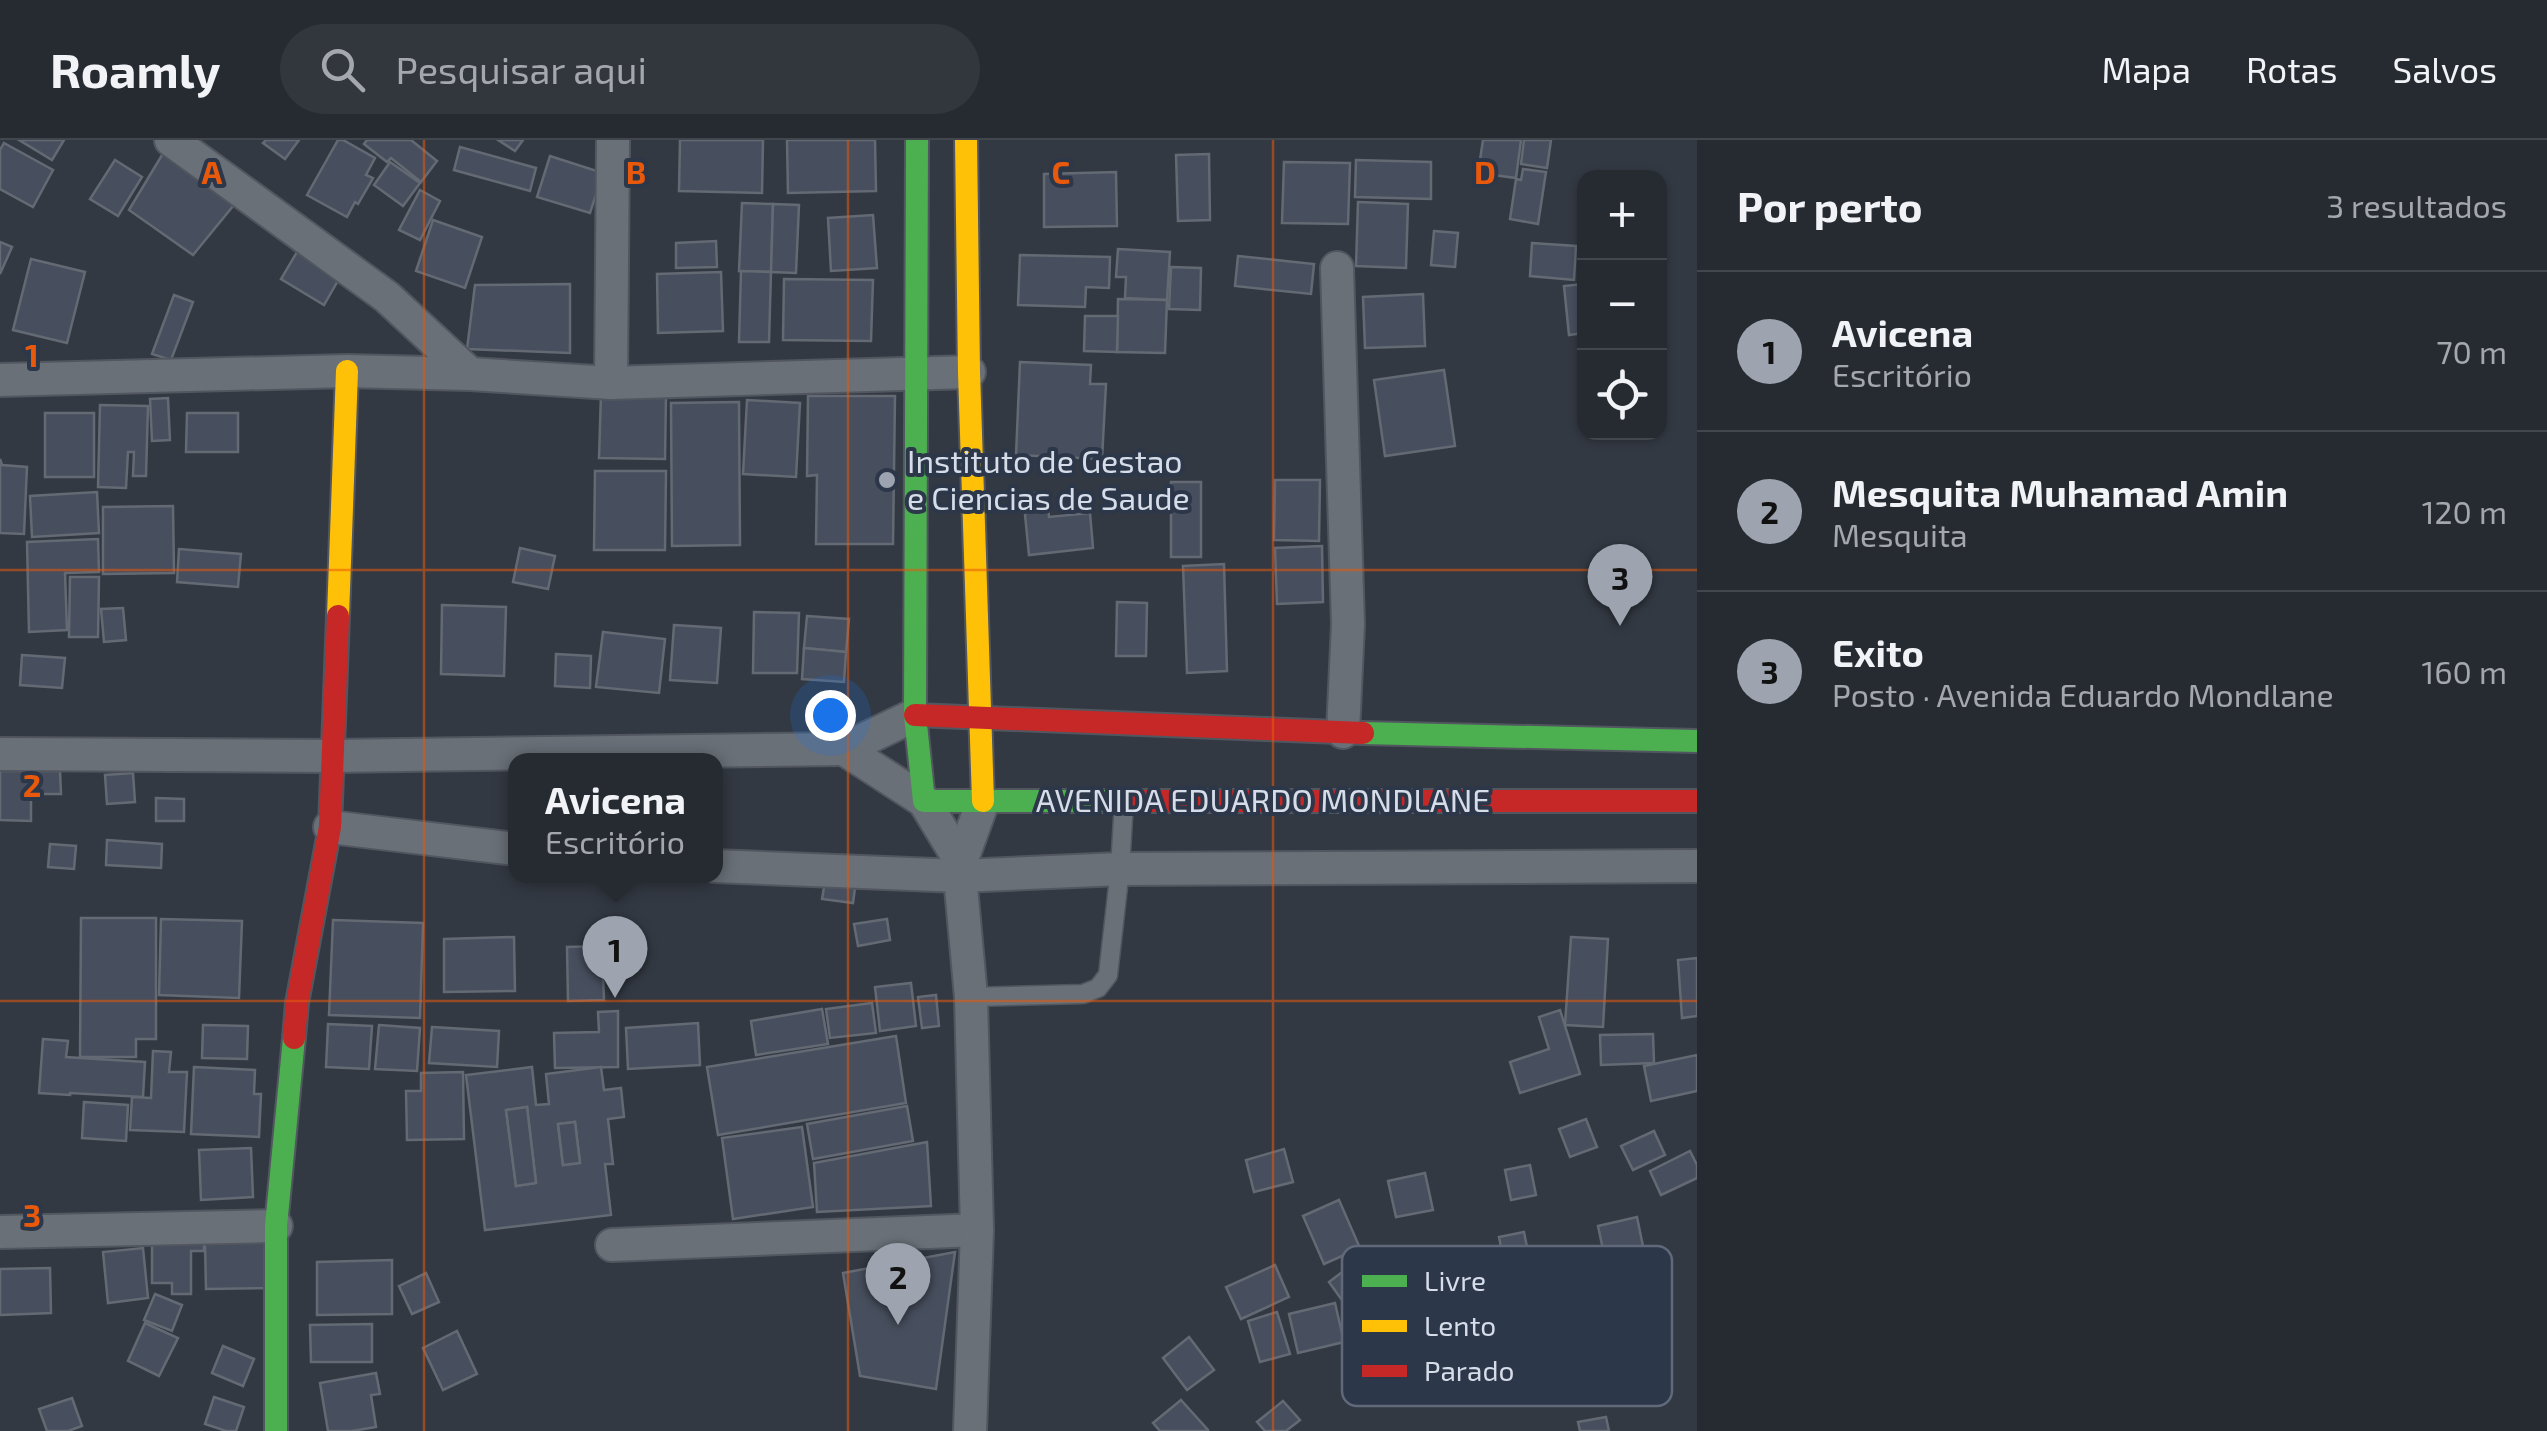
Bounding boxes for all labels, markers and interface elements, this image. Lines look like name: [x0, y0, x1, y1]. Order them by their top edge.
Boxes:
search box: [280, 24, 980, 114]
text: Roamly: [50, 40, 220, 98]
icon: search: [315, 42, 370, 97]
text: Pesquisar aqui: [395, 46, 647, 92]
text: Mapa: [2101, 48, 2191, 90]
text: Rotas: [2246, 48, 2338, 90]
text: Salvos: [2393, 48, 2497, 90]
text: A: [202, 152, 223, 190]
text: B: [626, 152, 646, 190]
text: C: [1052, 152, 1070, 190]
text: D: [1474, 152, 1496, 190]
map controls: [1577, 170, 1667, 440]
button: +: [1577, 170, 1667, 260]
text: Por perto: [1737, 180, 1923, 230]
text: 3 resultados: [2326, 186, 2507, 224]
button: −: [1577, 260, 1667, 350]
text: Avicena: [1832, 309, 1973, 355]
text: 1: [1763, 332, 1776, 370]
text: 70 m: [2436, 332, 2507, 370]
text: 1: [25, 335, 39, 373]
button: locate: [1577, 350, 1667, 440]
text: Escritório: [1832, 355, 1972, 393]
place label: Instituto de Gestao e Ciencias de Saude: [907, 441, 1190, 516]
marker: Instituto de Gestao e Ciencias de Saude: [876, 469, 898, 491]
text: Mesquita Muhamad Amin: [1832, 469, 2288, 515]
text: 2: [1760, 492, 1779, 530]
text: 120 m: [2422, 492, 2507, 530]
text: Mesquita: [1832, 515, 1968, 553]
pin: 3: [1588, 544, 1652, 626]
text: Exito: [1832, 629, 1924, 675]
text: 3: [1760, 652, 1779, 690]
text: 160 m: [2421, 652, 2507, 690]
text: Posto · Avenida Eduardo Mondlane: [1832, 675, 2334, 713]
your location: [805, 690, 856, 741]
popup: [508, 753, 723, 883]
text: 2: [23, 765, 41, 803]
text: Avicena: [545, 776, 686, 822]
street label: AVENIDA EDUARDO MONDLANE: [1036, 780, 1490, 818]
text: Escritório: [545, 822, 685, 860]
pin: 1: [582, 916, 648, 998]
text: 3: [23, 1195, 41, 1233]
pin: 2: [866, 1242, 930, 1325]
legend: [1342, 1246, 1672, 1406]
text: Livre: [1424, 1263, 1486, 1297]
text: Lento: [1424, 1308, 1496, 1342]
text: Parado: [1424, 1353, 1514, 1387]

